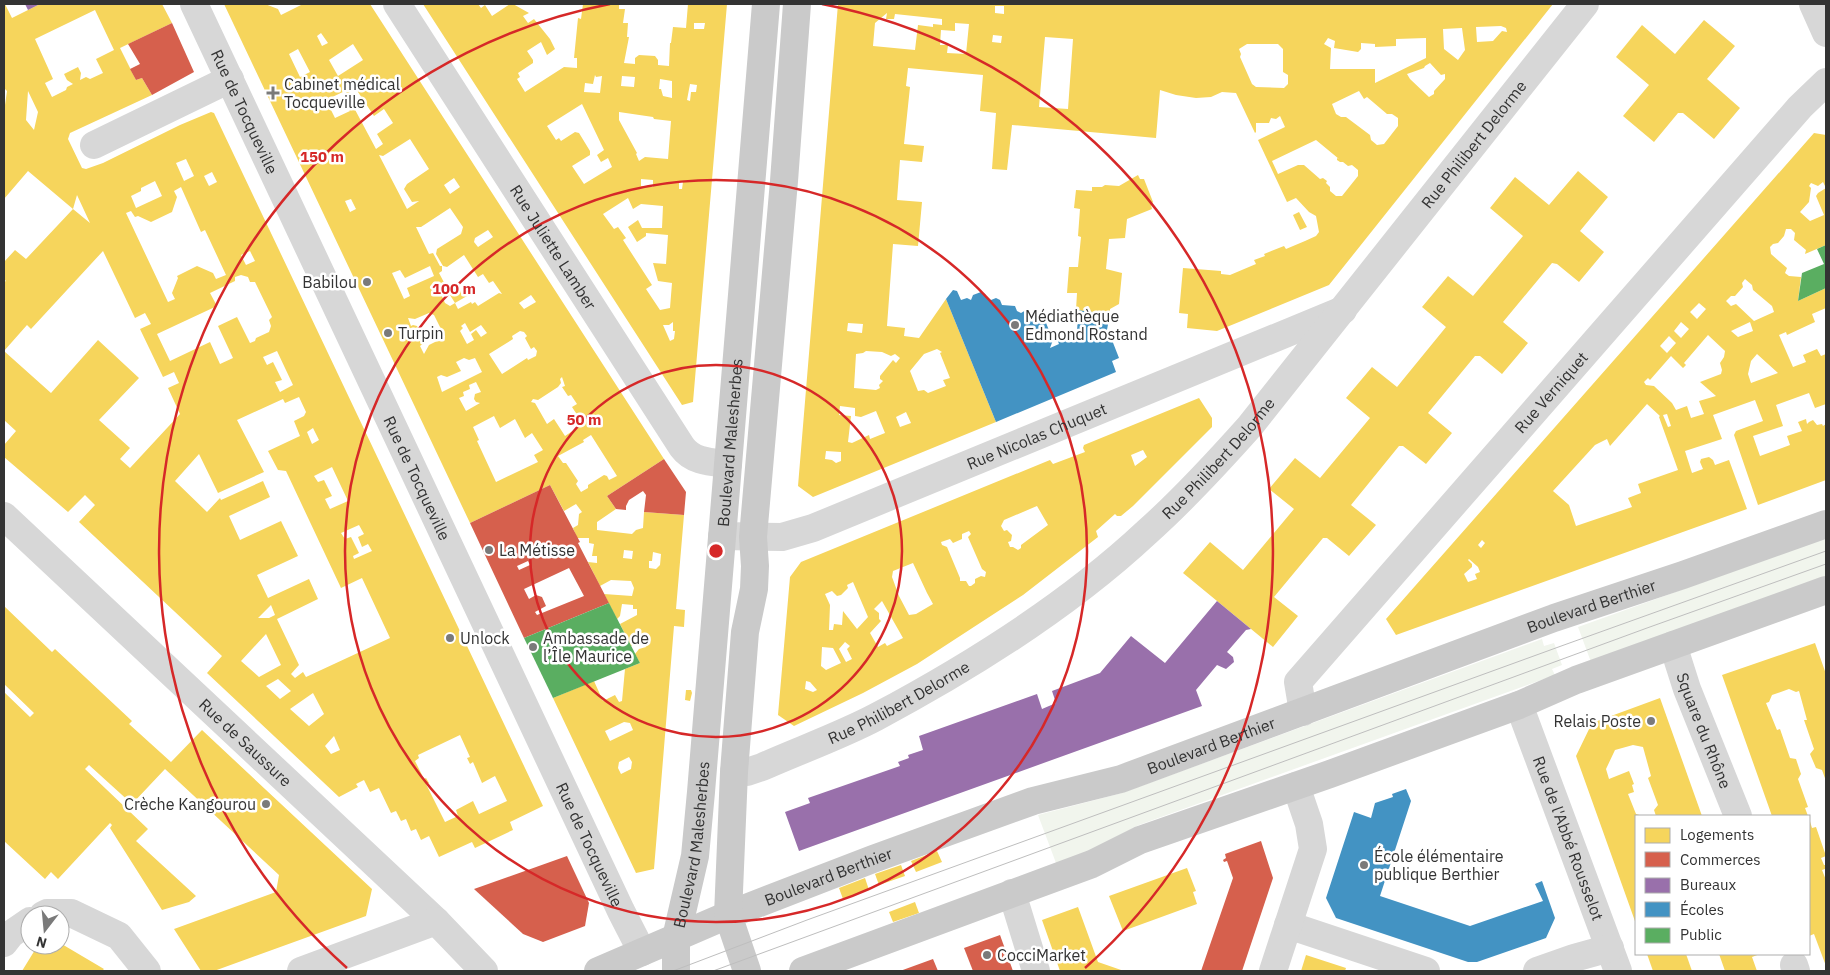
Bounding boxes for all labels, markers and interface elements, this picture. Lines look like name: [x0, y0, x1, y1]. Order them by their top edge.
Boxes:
street label: Rue de Tocqueville: [207, 46, 283, 177]
place label: Cabinet médical Tocqueville: [284, 74, 400, 112]
street label: Rue Philibert Delorme: [1417, 76, 1531, 212]
marker: Cabinet médical Tocqueville: [266, 86, 280, 100]
text: 150 m: [300, 147, 344, 166]
street label: Rue Juliette Lamber: [506, 181, 601, 313]
place label: Babilou: [302, 272, 357, 292]
marker: Babilou: [361, 276, 373, 288]
text: 100 m: [432, 279, 476, 298]
place label: Médiathèque Edmond Rostand: [1025, 306, 1148, 344]
marker: Médiathèque Edmond Rostand: [1009, 319, 1021, 331]
place label: Turpin: [398, 323, 444, 343]
marker: Turpin: [382, 327, 394, 339]
street label: Rue Verniquet: [1510, 347, 1592, 437]
street label: Boulevard Malesherbes: [713, 358, 747, 528]
street label: Rue Philibert Delorme: [1158, 393, 1279, 523]
street label: Rue Nicolas Chuquet: [964, 398, 1110, 474]
text: 50 m: [567, 410, 601, 429]
street label: Rue de Tocqueville: [379, 413, 455, 544]
place label: La Métisse: [499, 540, 575, 560]
centre of rings: [707, 542, 725, 560]
marker: La Métisse: [483, 544, 495, 556]
street label: Boulevard Berthier: [1524, 575, 1659, 637]
place label: Unlock: [460, 628, 510, 648]
place label: Ambassade de l’Île Maurice: [543, 628, 649, 666]
marker: Unlock: [444, 632, 456, 644]
marker: Ambassade de l’Île Maurice: [527, 641, 539, 653]
street label: Rue Philibert Delorme: [825, 656, 973, 748]
street label: Square du Rhône: [1672, 670, 1736, 792]
street label: Rue de Saussure: [195, 694, 296, 791]
place label: Relais Poste: [1553, 711, 1641, 731]
street label: Boulevard Berthier: [1144, 713, 1278, 778]
marker: Relais Poste: [1645, 715, 1657, 727]
street label: Rue de l'Abbé Rousselot: [1529, 753, 1608, 923]
street label: Boulevard Malesherbes: [669, 760, 714, 930]
street label: Rue de Tocqueville: [552, 779, 628, 910]
place label: Crèche Kangourou: [124, 794, 256, 814]
marker: Crèche Kangourou: [260, 798, 272, 810]
legend: [1635, 815, 1810, 955]
text: Logements: [1680, 825, 1754, 844]
street label: Boulevard Berthier: [762, 843, 895, 910]
place label: École élémentaire publique Berthier: [1374, 845, 1504, 884]
text: Commerces: [1680, 850, 1761, 869]
marker: École élémentaire publique Berthier: [1358, 859, 1370, 871]
text: Bureaux: [1680, 875, 1737, 894]
text: Écoles: [1680, 900, 1724, 919]
north arrow: [20, 905, 70, 955]
text: Public: [1680, 925, 1722, 944]
text: N: [34, 932, 49, 953]
place label: CocciMarket: [997, 945, 1086, 965]
marker: CocciMarket: [981, 949, 993, 961]

